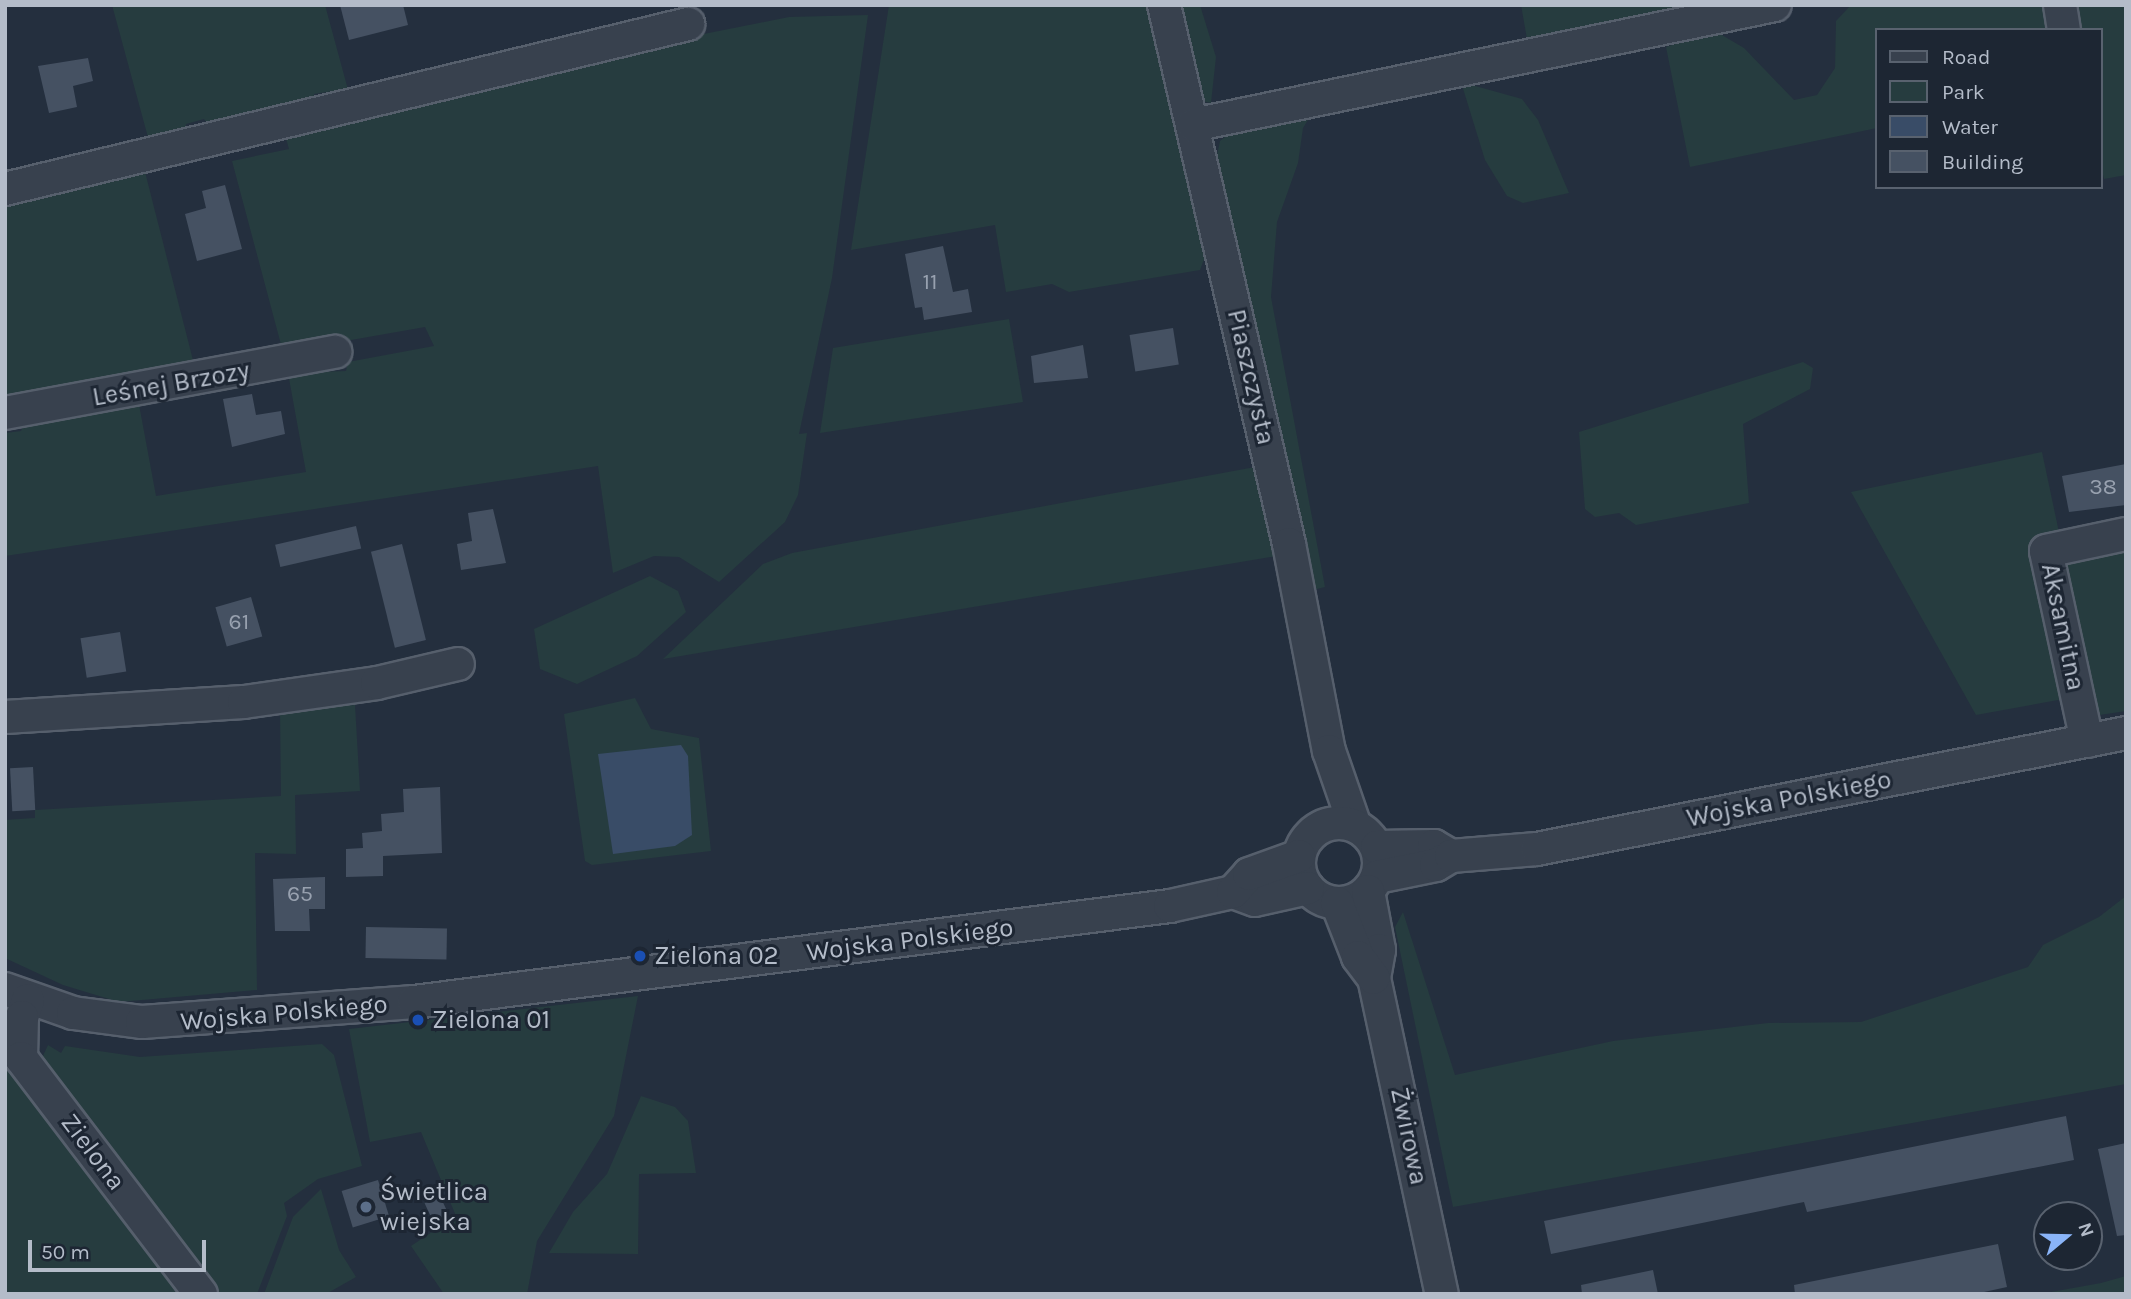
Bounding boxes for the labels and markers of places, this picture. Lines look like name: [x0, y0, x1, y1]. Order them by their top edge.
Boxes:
place label: Zielona 02: [654, 940, 779, 972]
marker: Zielona 02: [632, 948, 648, 964]
place label: Zielona 01: [432, 1004, 550, 1036]
marker: Zielona 01: [410, 1012, 426, 1028]
place label: Świetlica wiejska: [380, 1176, 488, 1238]
marker: Świetlica wiejska: [358, 1199, 374, 1215]

